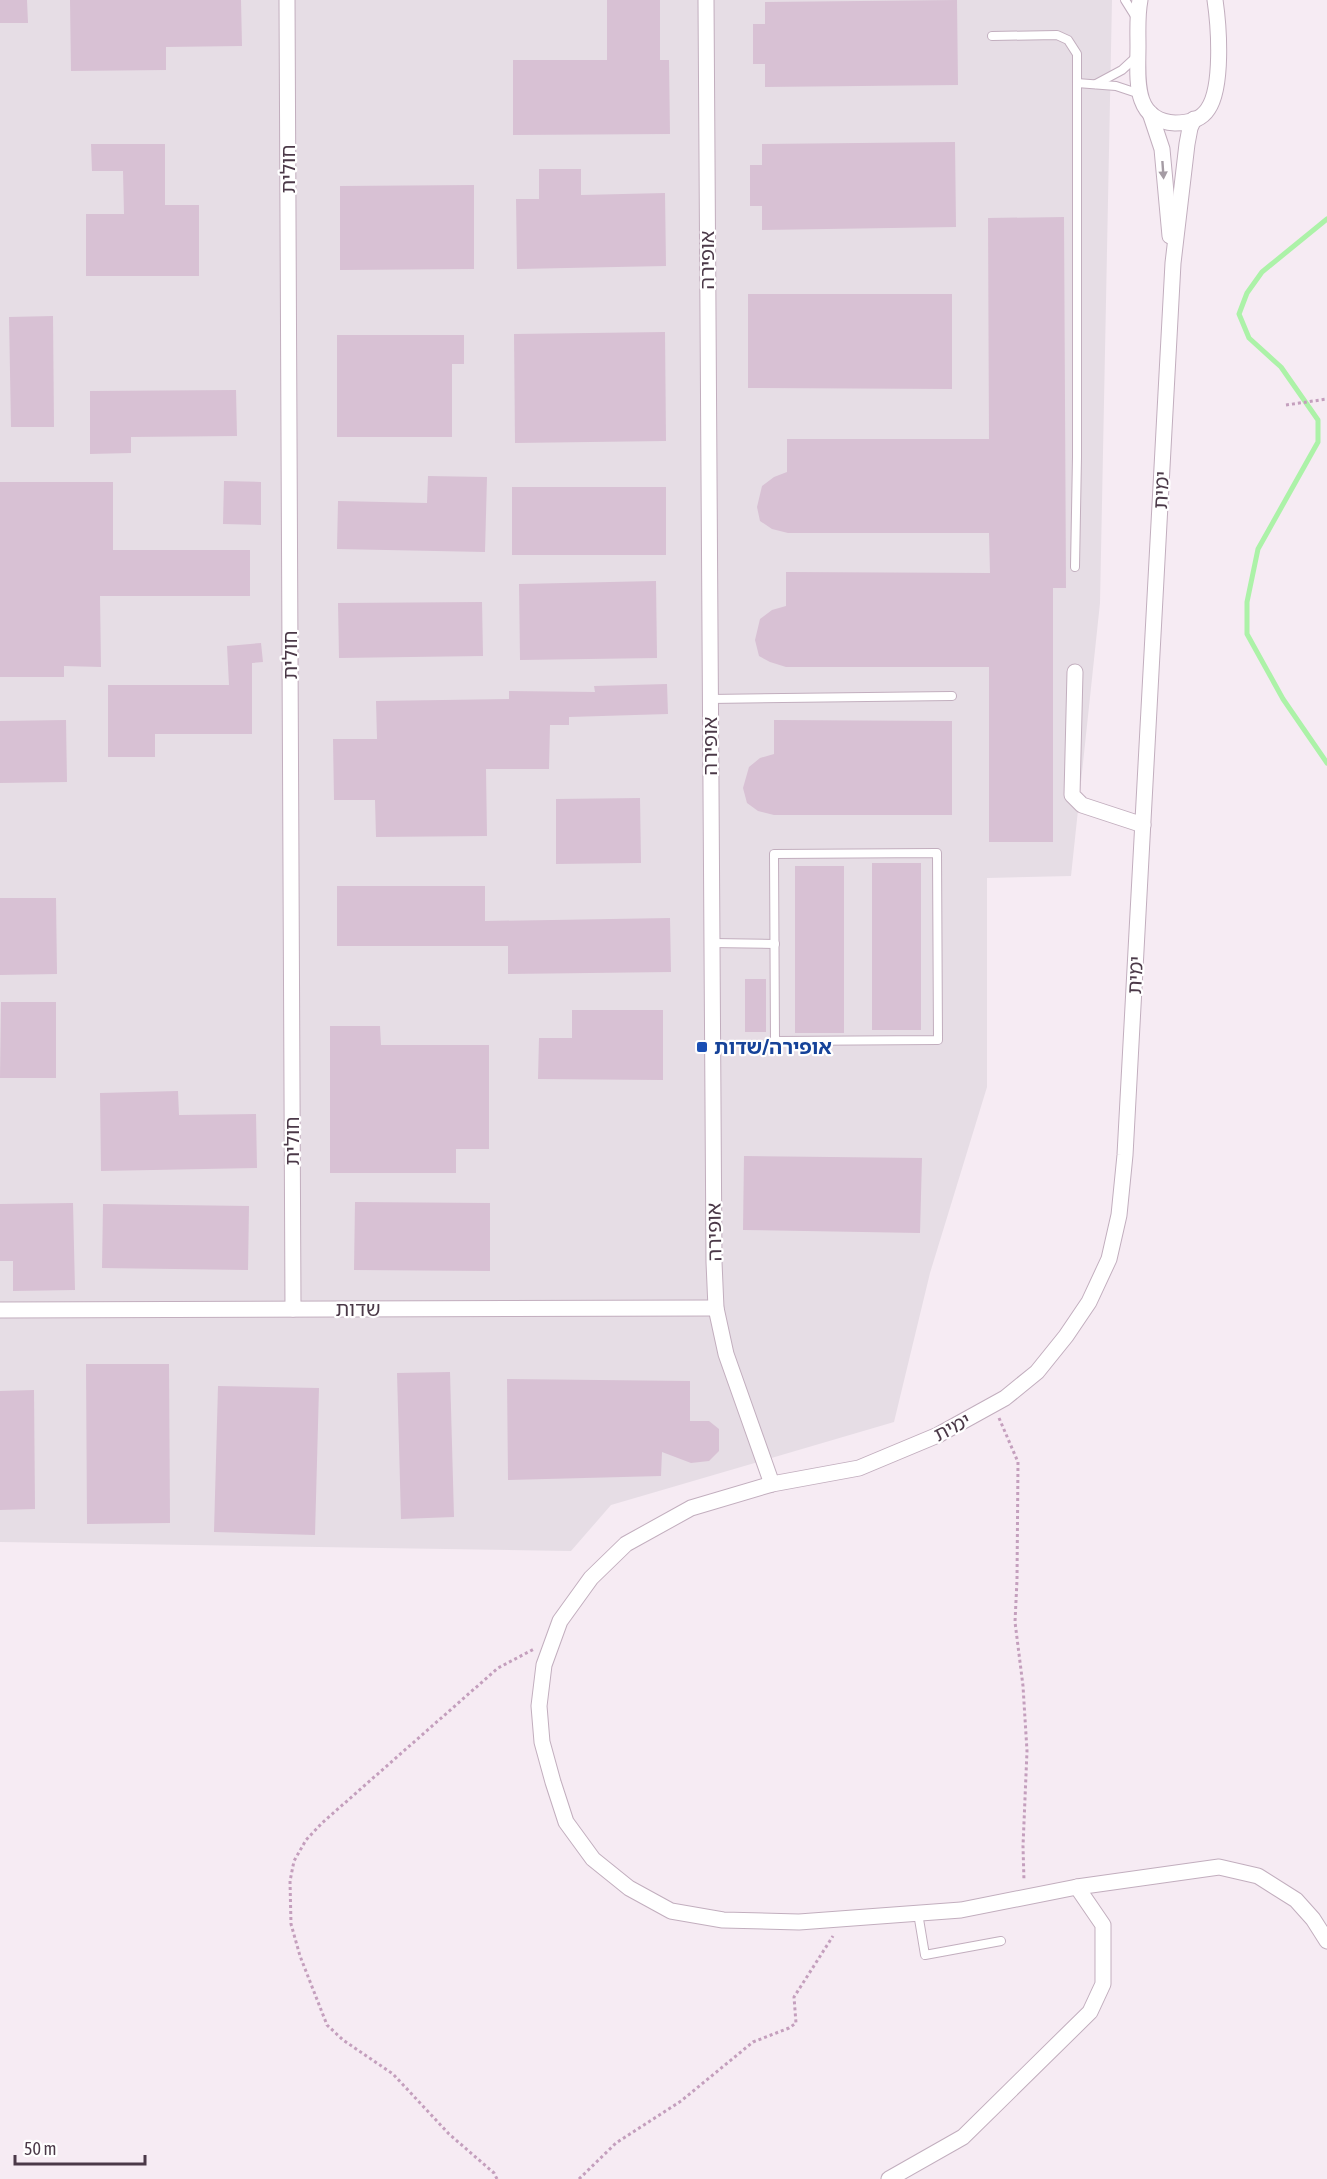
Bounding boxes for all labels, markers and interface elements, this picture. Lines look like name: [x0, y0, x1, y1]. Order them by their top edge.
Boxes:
street label: חולית: [276, 145, 299, 193]
one-way arrow: [1158, 160, 1168, 179]
street label: אופירה: [695, 231, 718, 289]
street label: ימית: [1148, 470, 1173, 510]
street label: חולית: [278, 631, 301, 679]
street label: אופירה: [698, 717, 721, 775]
street label: ימית: [1122, 955, 1147, 995]
place label: אופירה/שדות: [714, 1035, 832, 1058]
marker: אופירה/שדות: [695, 1040, 709, 1054]
street label: חולית: [280, 1117, 303, 1165]
street label: אופירה: [701, 1202, 726, 1262]
street label: שדות: [335, 1297, 381, 1320]
street label: ימית: [930, 1408, 974, 1445]
scale bar: [15, 2128, 146, 2166]
text: 50 m: [24, 2138, 56, 2159]

